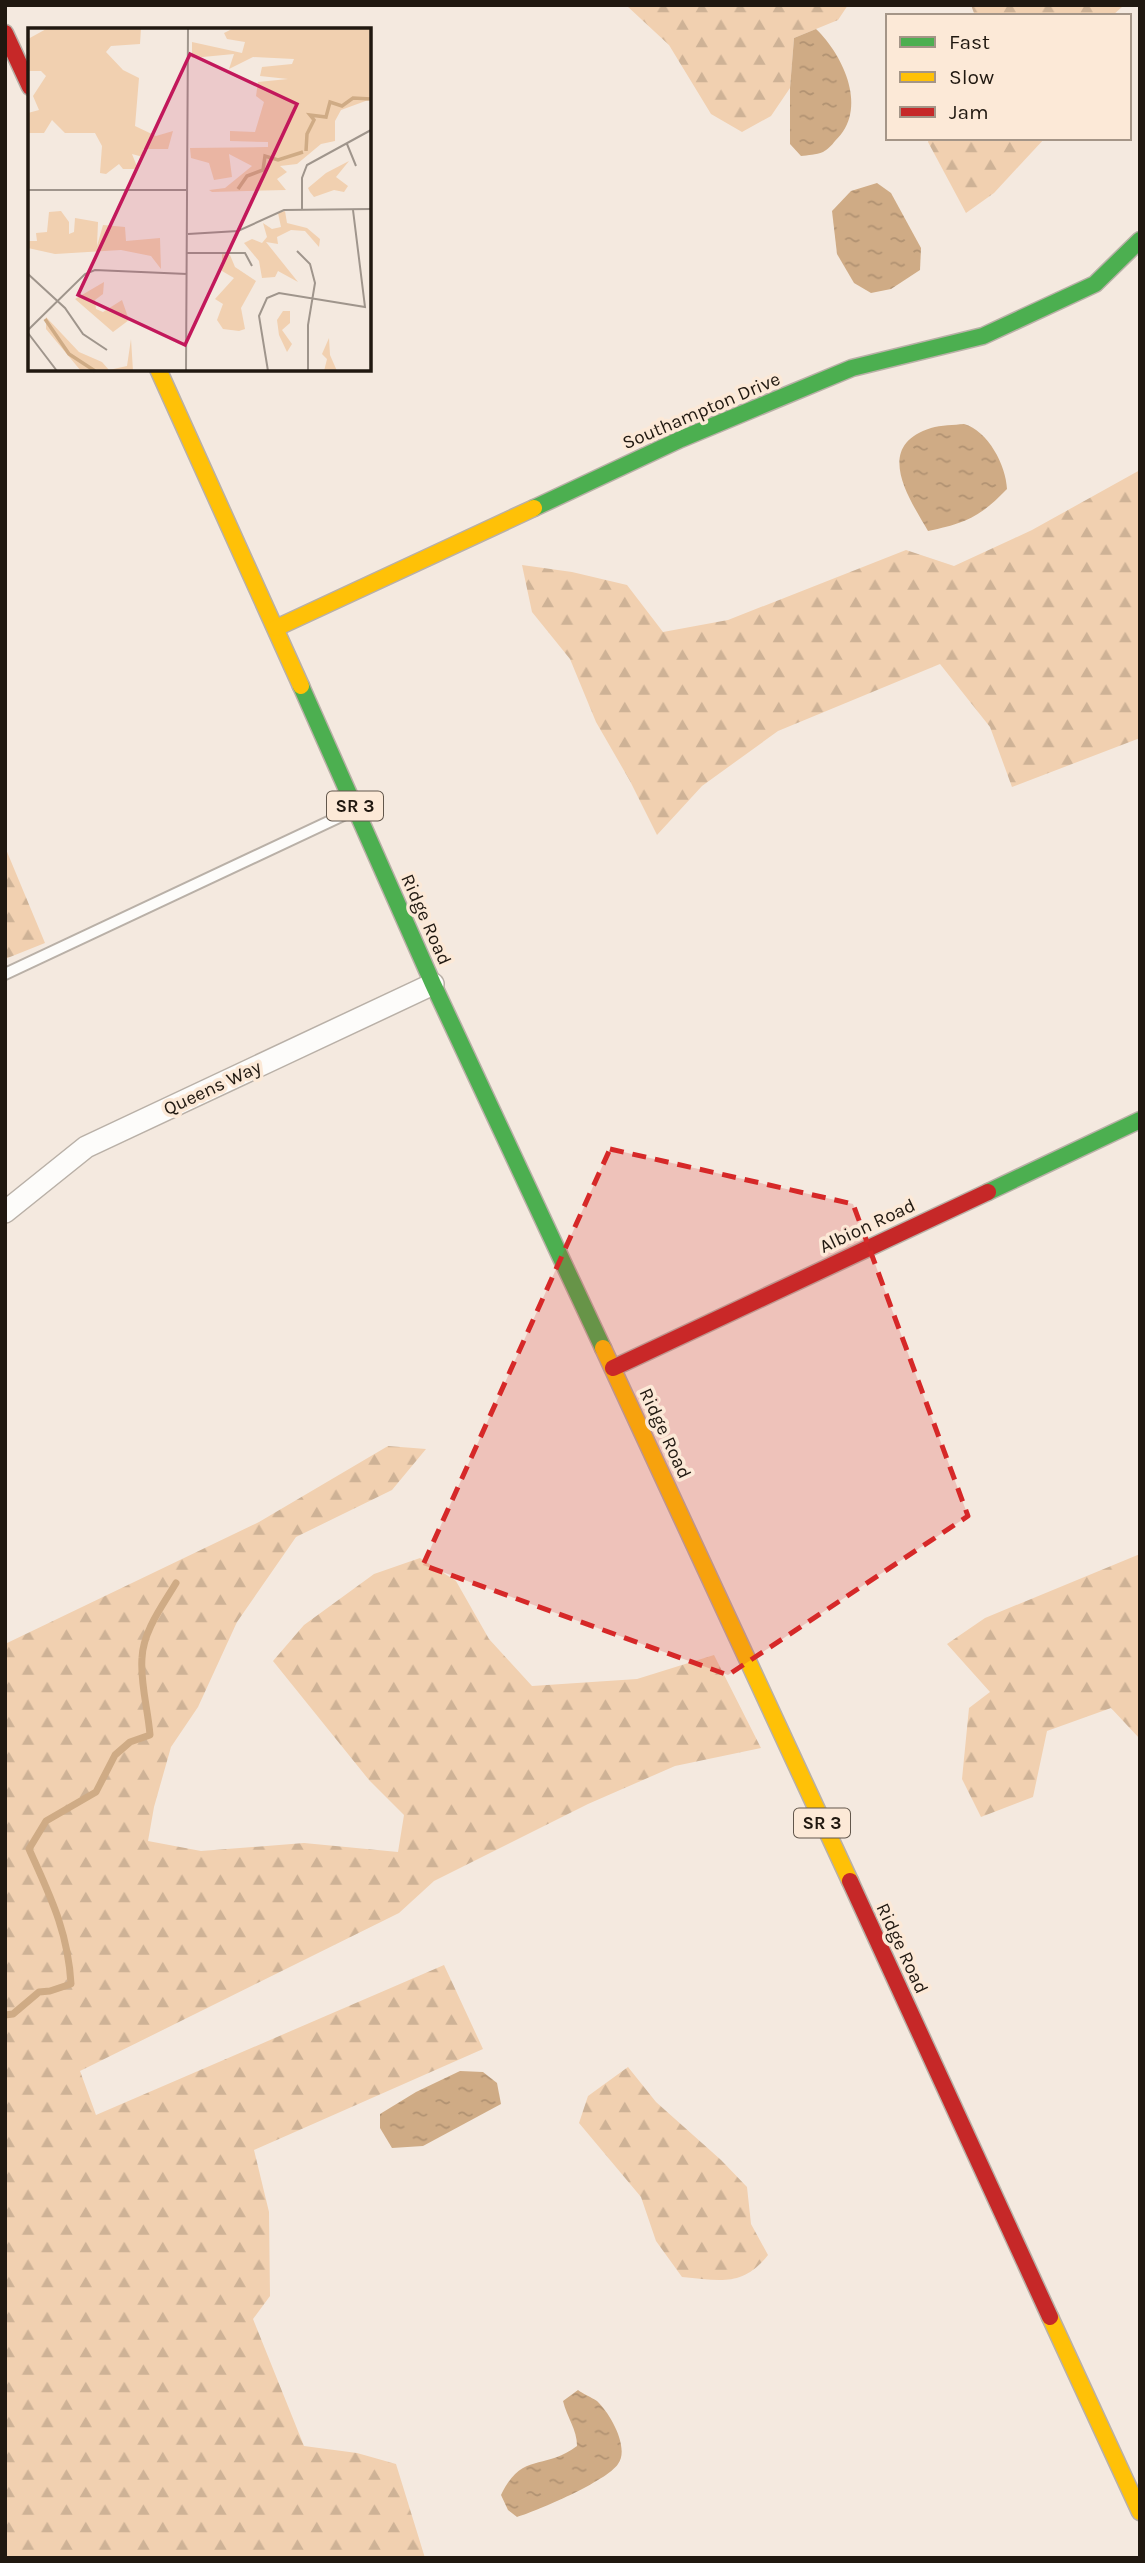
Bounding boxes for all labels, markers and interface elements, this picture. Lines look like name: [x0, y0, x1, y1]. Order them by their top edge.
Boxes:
legend: [886, 14, 1131, 140]
inset map: [28, 28, 371, 371]
text: Fast: [949, 30, 990, 54]
text: Slow: [949, 65, 994, 89]
text: Jam: [949, 100, 989, 124]
street label: Southampton Drive: [619, 368, 784, 454]
road number: SR 3: [327, 792, 383, 820]
street label: Ridge Road: [396, 870, 456, 968]
street label: Queens Way: [160, 1056, 265, 1120]
street label: Albion Road: [816, 1194, 919, 1258]
street label: Ridge Road: [635, 1385, 696, 1482]
road number: SR 3: [794, 1809, 850, 1838]
street label: Ridge Road: [872, 1900, 933, 1997]

